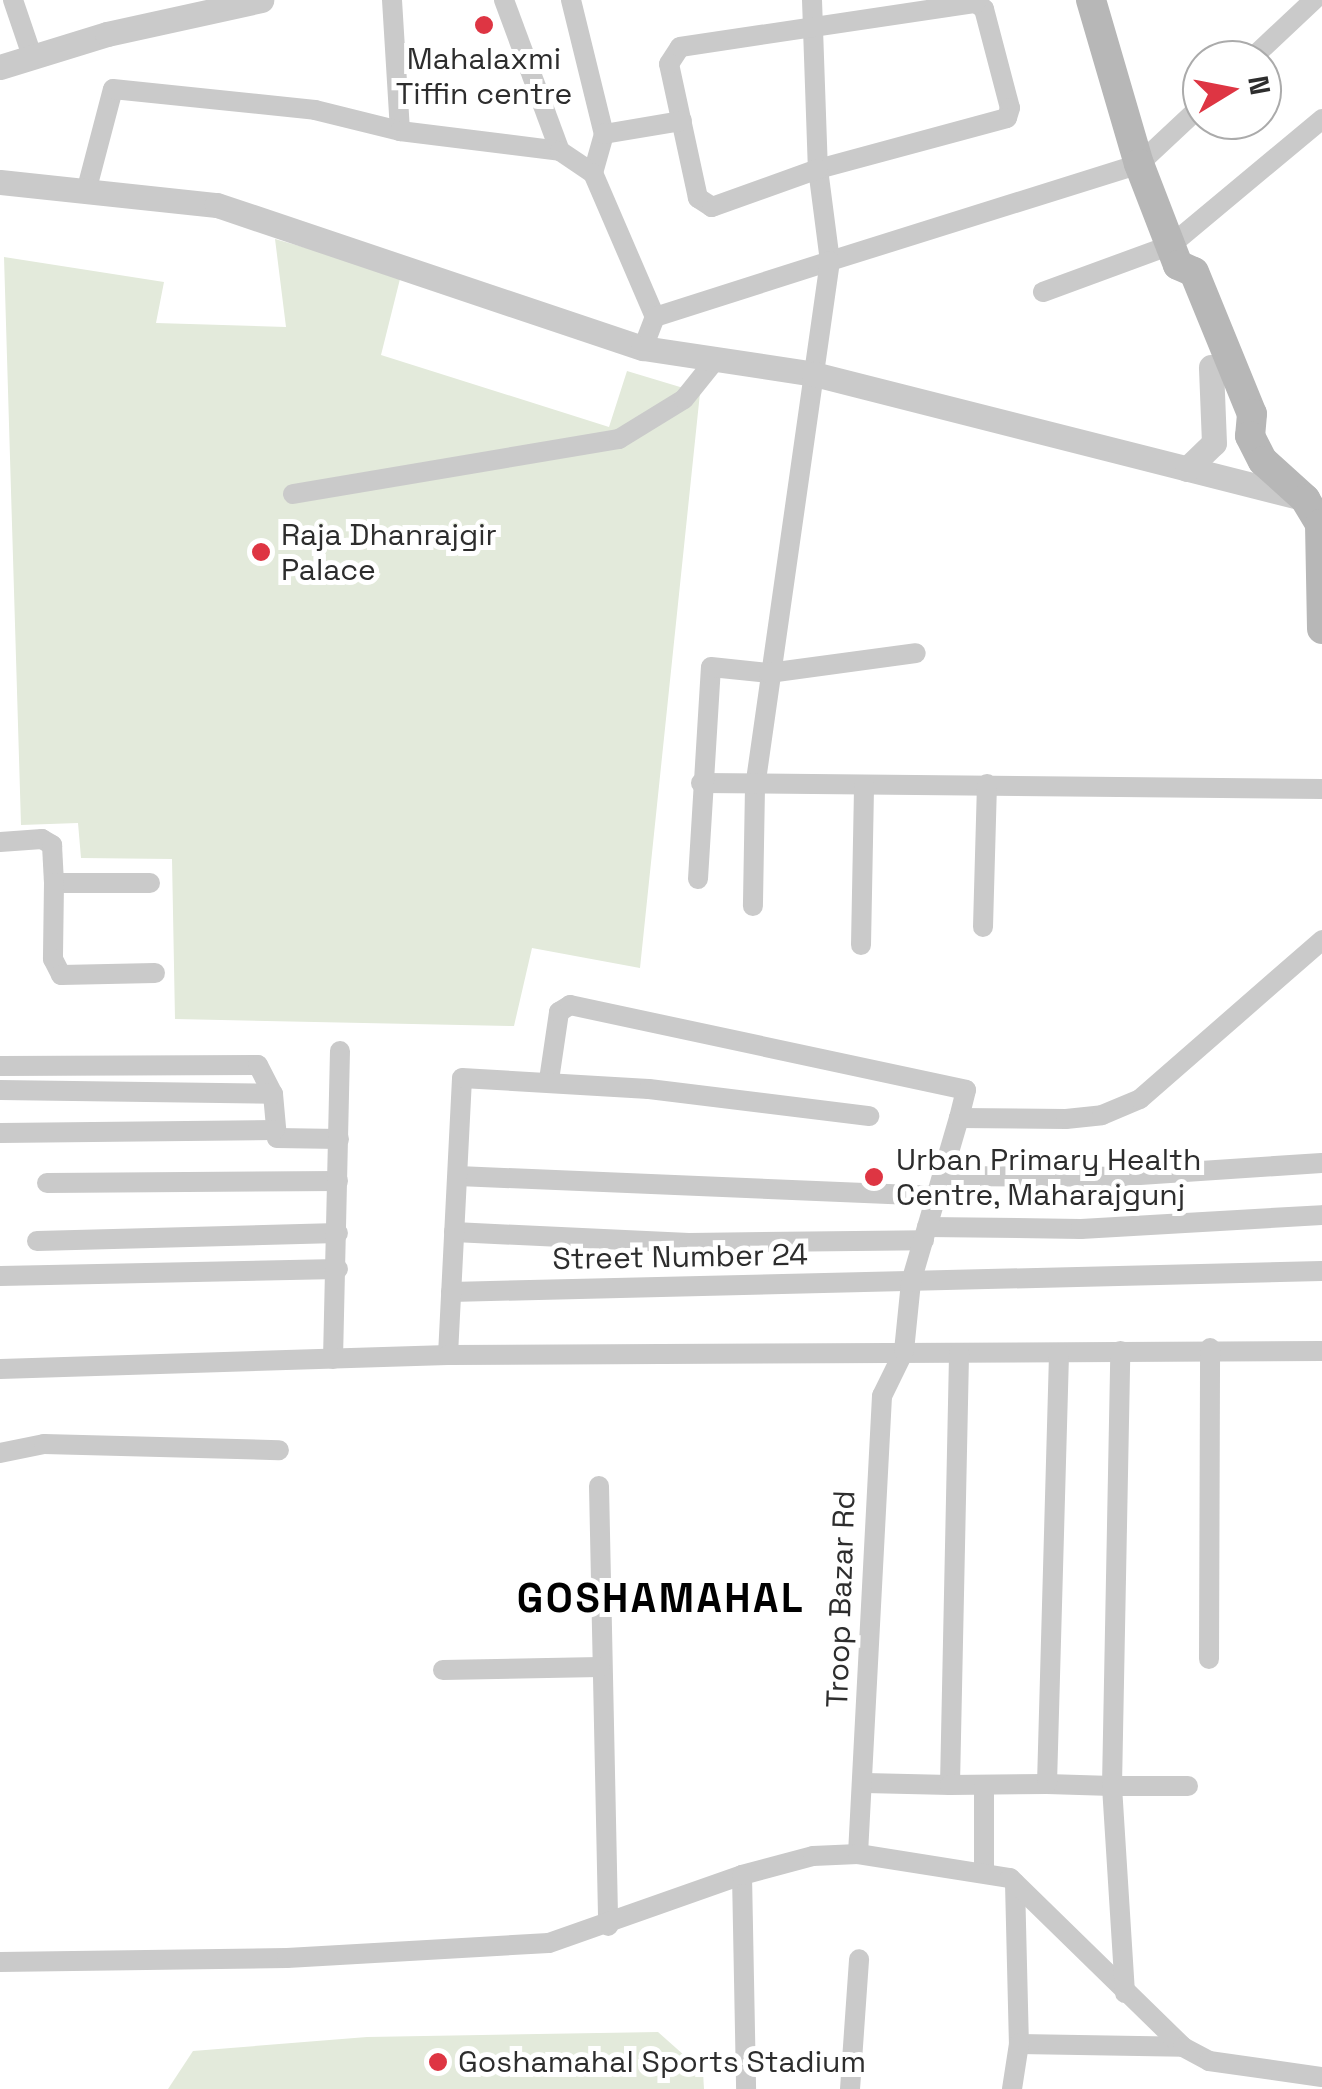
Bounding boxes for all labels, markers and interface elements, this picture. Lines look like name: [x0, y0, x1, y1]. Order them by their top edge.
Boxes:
marker: Mahalaxmi Tiffin centre: [473, 14, 495, 36]
north arrow: [1182, 40, 1282, 140]
place label: Mahalaxmi Tiffin centre: [396, 41, 572, 112]
text: N: [1240, 73, 1279, 97]
place label: Raja Dhanrajgir Palace: [281, 517, 497, 588]
marker: Raja Dhanrajgir Palace: [250, 541, 272, 563]
place label: Urban Primary Health Centre, Maharajgunj: [896, 1142, 1201, 1212]
marker: Urban Primary Health Centre, Maharajgunj: [861, 1164, 887, 1190]
street label: Street Number 24: [552, 1237, 808, 1277]
street label: Troop Bazar Rd: [819, 1490, 863, 1708]
district label: GOSHAMAHAL: [517, 1575, 805, 1623]
place label: Goshamahal Sports Stadium: [458, 2044, 866, 2080]
marker: Goshamahal Sports Stadium: [427, 2051, 449, 2073]

